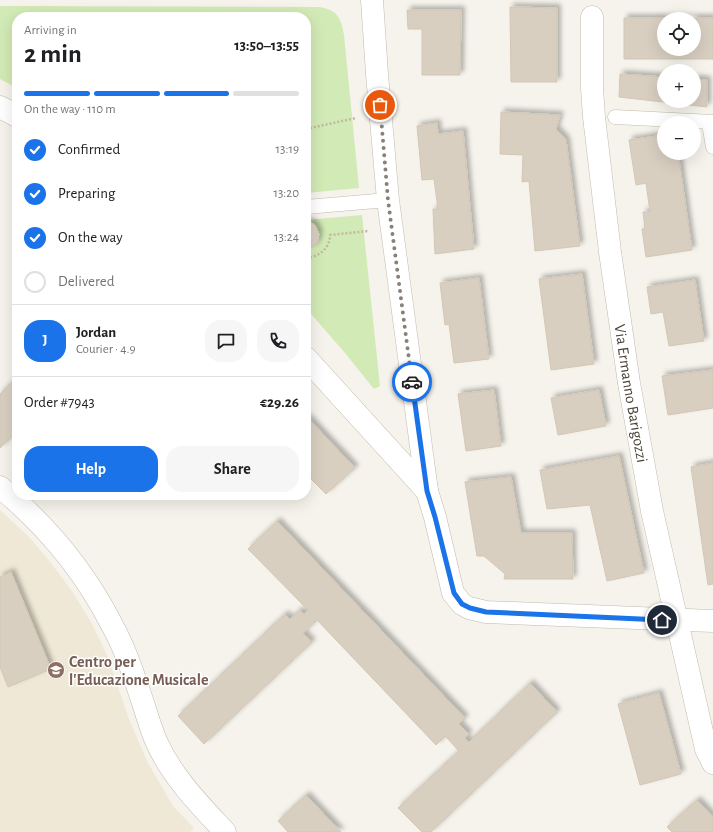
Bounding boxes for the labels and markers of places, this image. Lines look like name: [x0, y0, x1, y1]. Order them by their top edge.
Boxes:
pin: [363, 88, 397, 122]
pin: [645, 603, 679, 637]
place label: Centro per l'Educazione Musicale: [69, 654, 209, 688]
school or university icon: Centro per l'Educazione Musicale: [46, 660, 66, 680]

